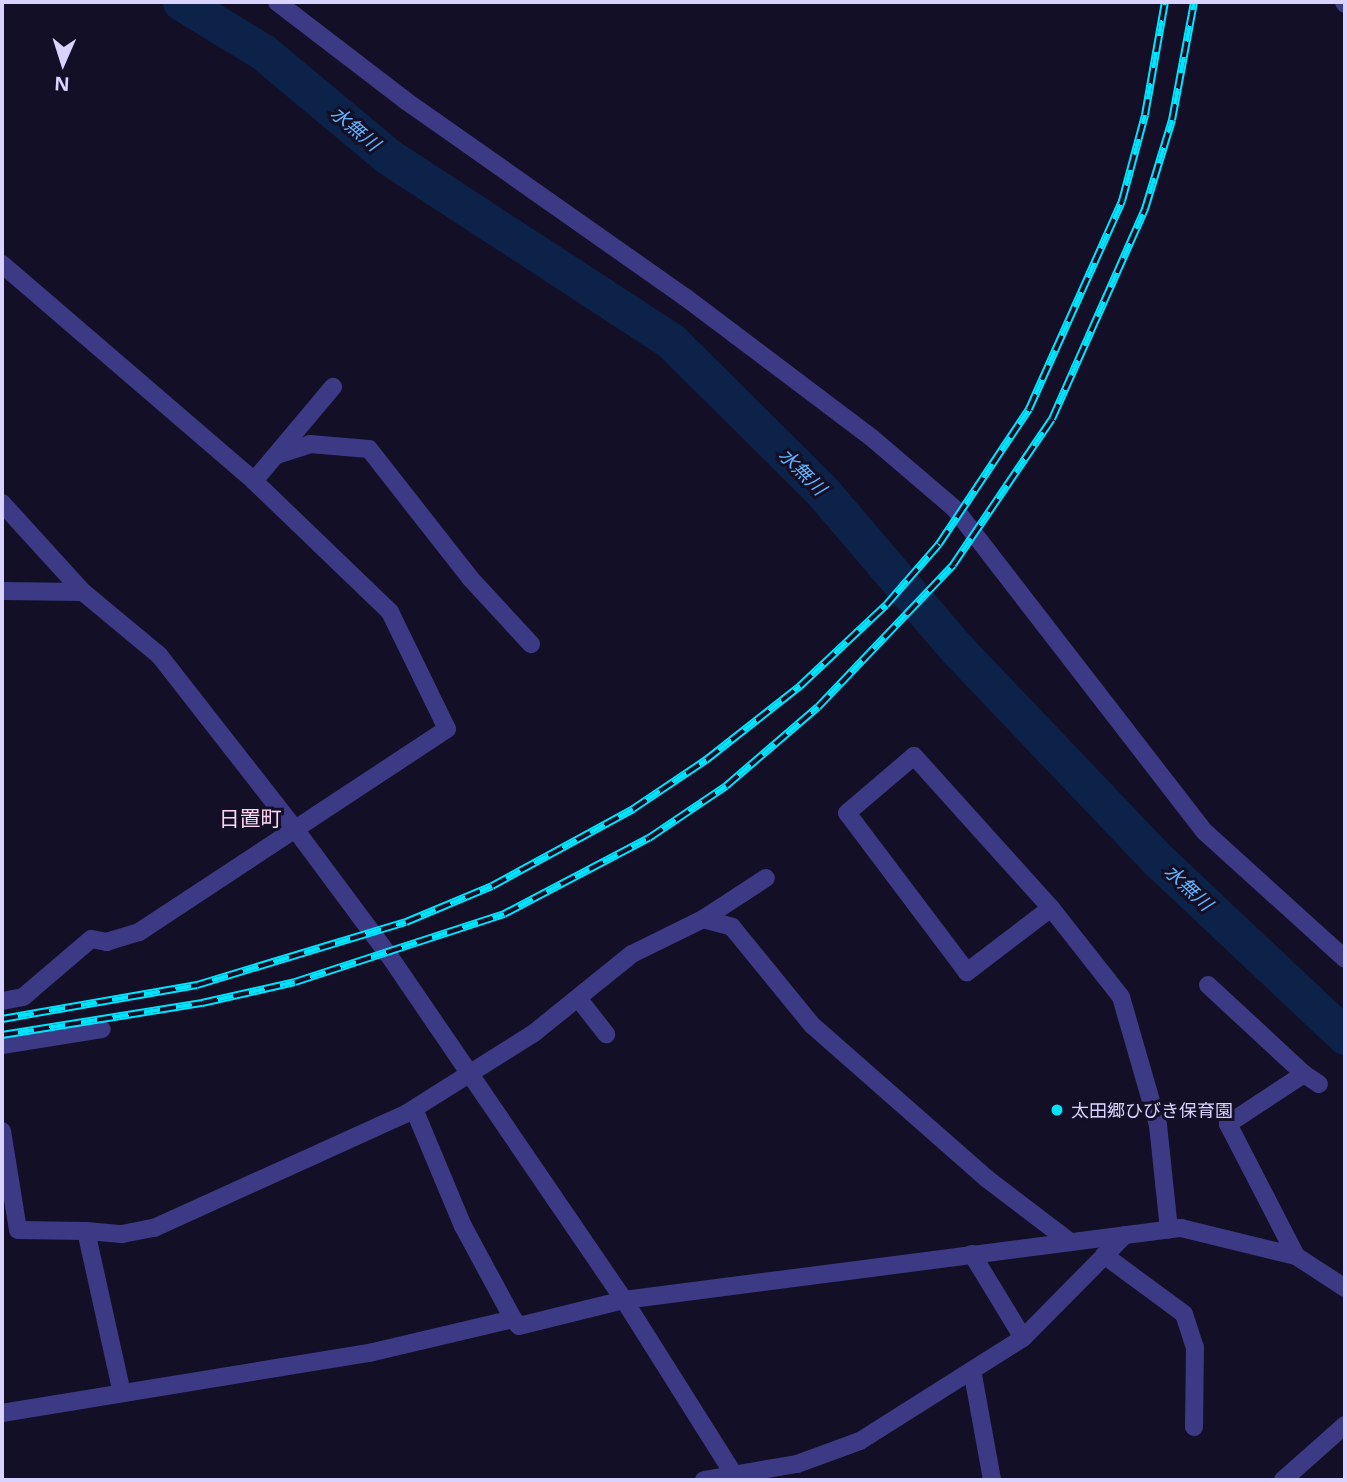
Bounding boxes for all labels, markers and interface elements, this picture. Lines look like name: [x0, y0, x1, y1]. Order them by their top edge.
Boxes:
north arrow: [28, 28, 98, 98]
text: N: [54, 71, 70, 97]
water label: 水無川: [326, 102, 384, 156]
water label: 水無川: [774, 444, 830, 500]
district label: 日置町: [219, 805, 281, 831]
water label: 水無川: [1159, 860, 1217, 916]
place label: 太田郷ひびき保育園: [1071, 1099, 1233, 1121]
marker: 太田郷ひびき保育園: [1049, 1102, 1065, 1118]

